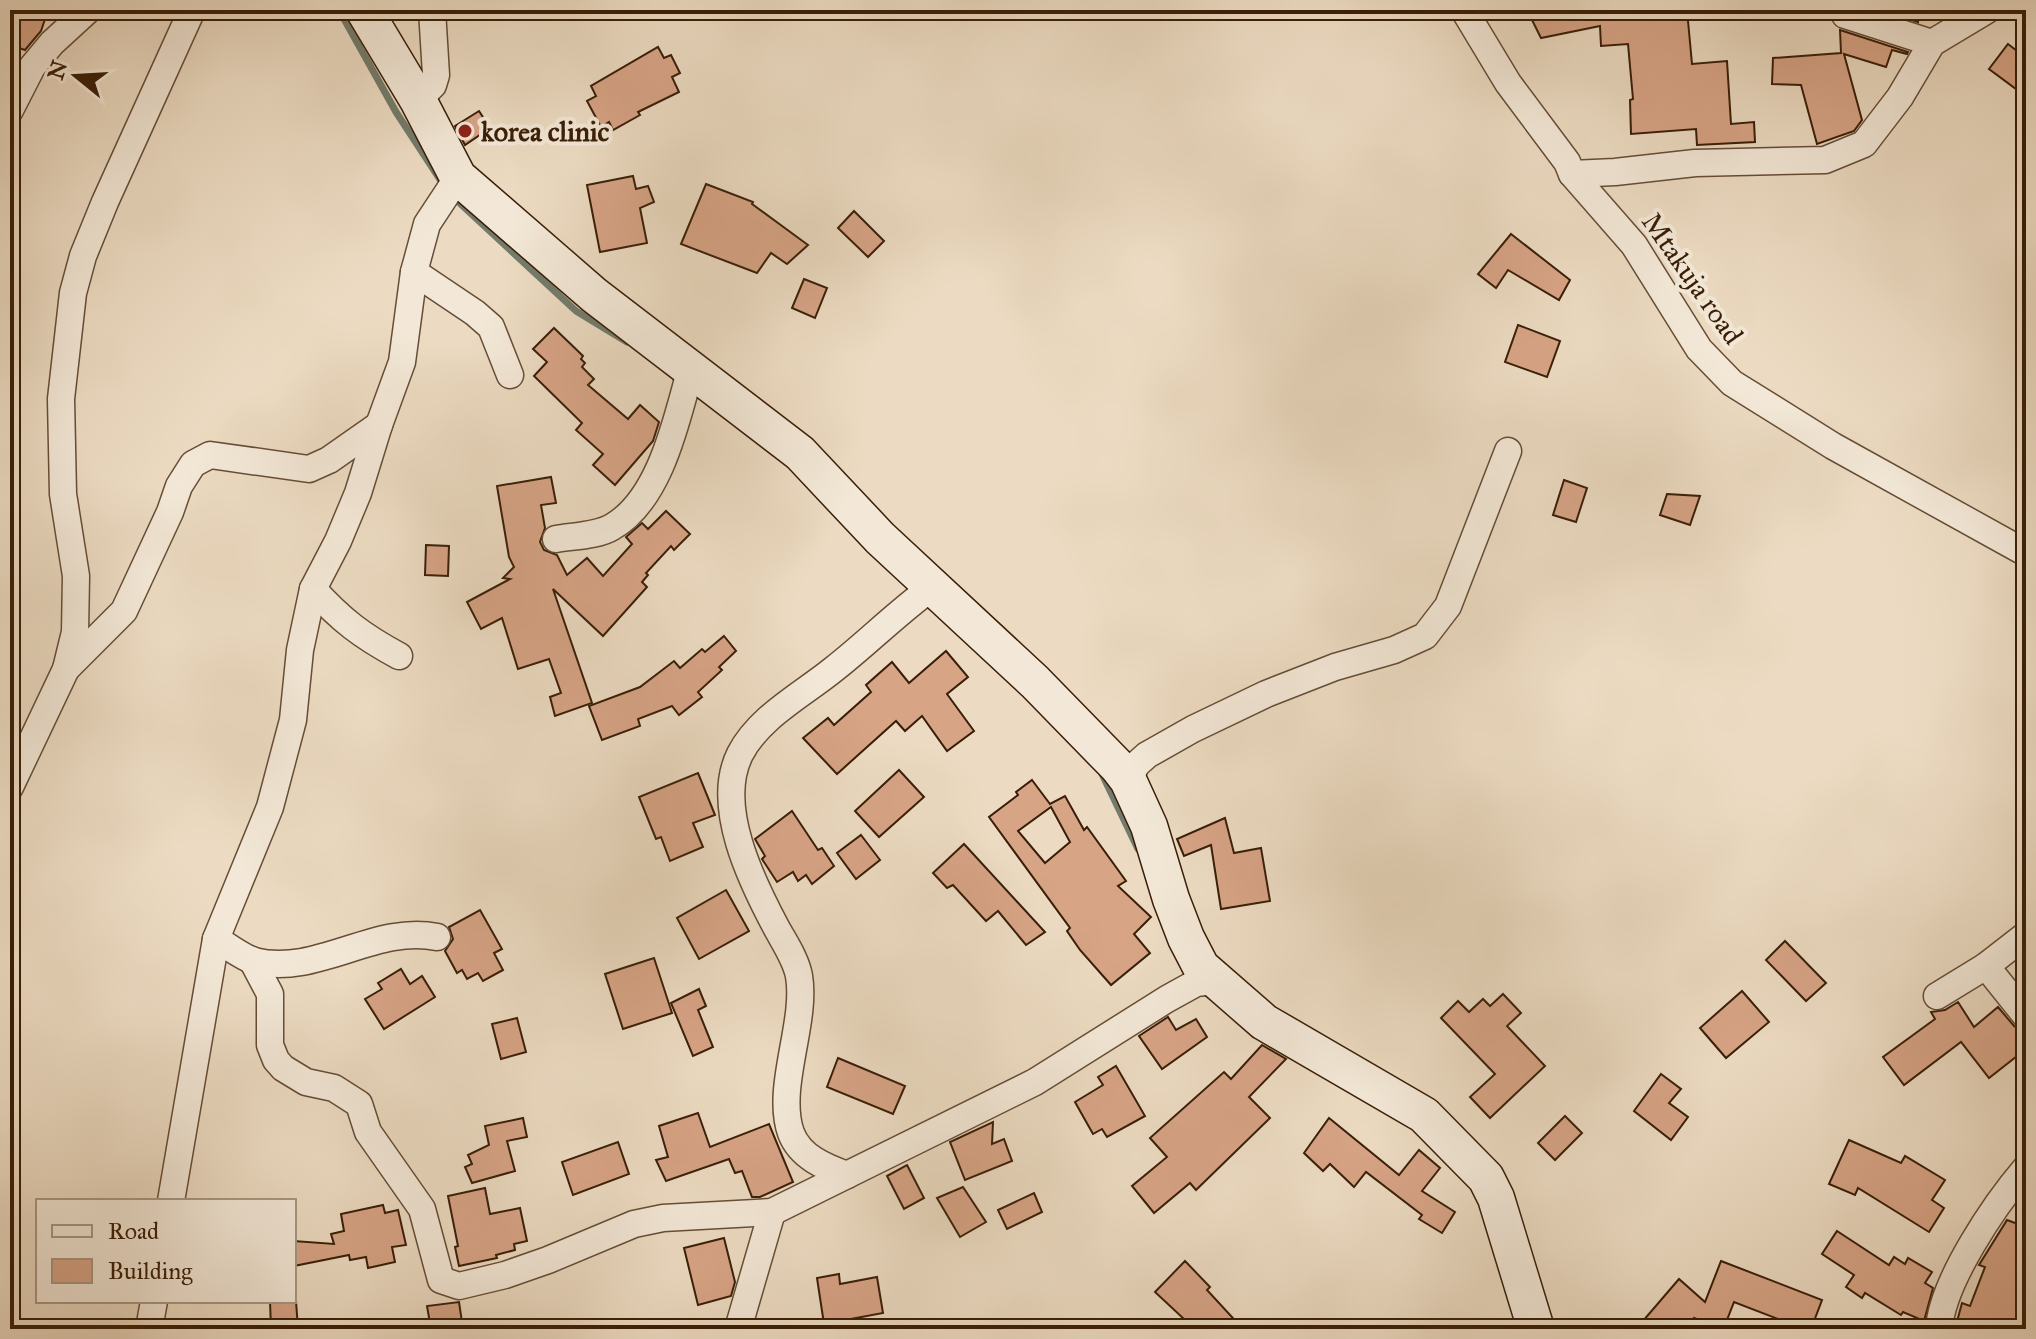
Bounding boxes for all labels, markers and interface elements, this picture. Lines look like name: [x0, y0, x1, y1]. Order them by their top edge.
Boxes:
north arrow: [36, 36, 116, 116]
text: N: [42, 57, 73, 83]
place label: korea clinic: [481, 114, 610, 149]
marker: korea clinic: [456, 122, 474, 140]
street label: Mtakuja road: [1634, 205, 1751, 351]
legend: [36, 1199, 296, 1303]
text: Road: [108, 1216, 159, 1246]
text: Building: [108, 1256, 193, 1286]

